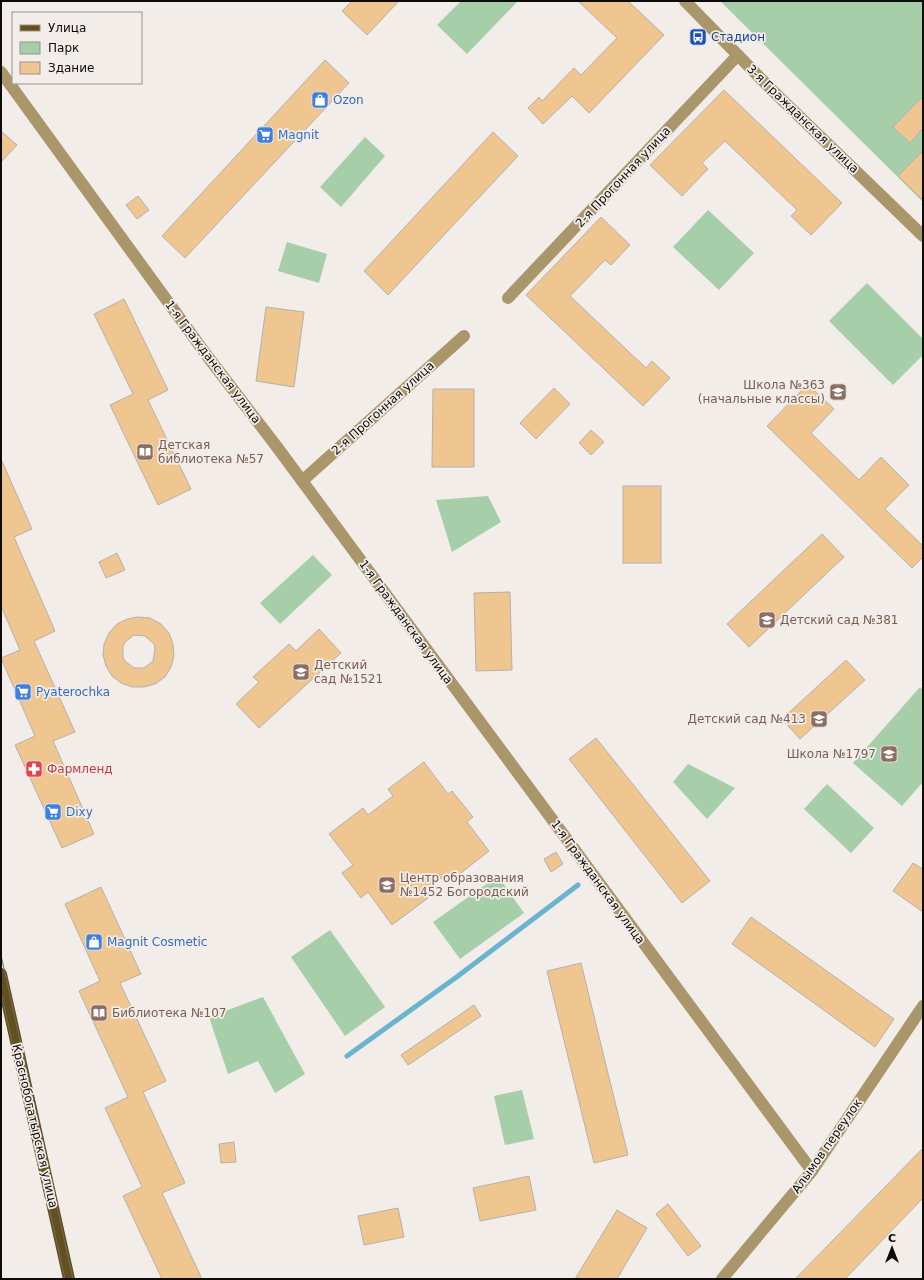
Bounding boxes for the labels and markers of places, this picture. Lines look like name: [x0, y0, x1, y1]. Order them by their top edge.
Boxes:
bus stop icon: Стадион: [688, 27, 708, 47]
place label: Стадион: [711, 30, 765, 44]
shop icon: Ozon: [310, 90, 330, 110]
place label: Ozon: [333, 93, 364, 107]
supermarket icon: Magnit: [255, 125, 275, 145]
place label: Magnit: [278, 128, 319, 142]
place label: Школа №363 (начальные классы): [698, 378, 825, 406]
school or university icon: Школа №363 (начальные классы): [828, 382, 848, 402]
place label: Детская библиотека №57: [158, 438, 264, 466]
library icon: Детская библиотека №57: [135, 442, 155, 462]
school or university icon: Детский сад №381: [757, 610, 777, 630]
place label: Детский сад №381: [780, 613, 898, 627]
place label: Детский сад №1521: [314, 658, 383, 686]
school or university icon: Детский сад №1521: [291, 662, 311, 682]
supermarket icon: Pyaterochka: [13, 682, 33, 702]
place label: Pyaterochka: [36, 685, 110, 699]
school or university icon: Детский сад №413: [809, 709, 829, 729]
place label: Детский сад №413: [688, 712, 806, 726]
school or university icon: Школа №1797: [879, 744, 899, 764]
place label: Школа №1797: [787, 747, 876, 761]
pharmacy icon: Фармленд: [24, 759, 44, 779]
place label: Фармленд: [47, 762, 113, 776]
supermarket icon: Dixy: [43, 802, 63, 822]
place label: Dixy: [66, 805, 93, 819]
place label: Центр образования №1452 Богородский: [400, 871, 529, 899]
school or university icon: Центр образования №1452 Богородский: [377, 875, 397, 895]
shop icon: Magnit Cosmetic: [84, 932, 104, 952]
place label: Magnit Cosmetic: [107, 935, 207, 949]
library icon: Библиотека №107: [89, 1003, 109, 1023]
place label: Библиотека №107: [112, 1006, 226, 1020]

